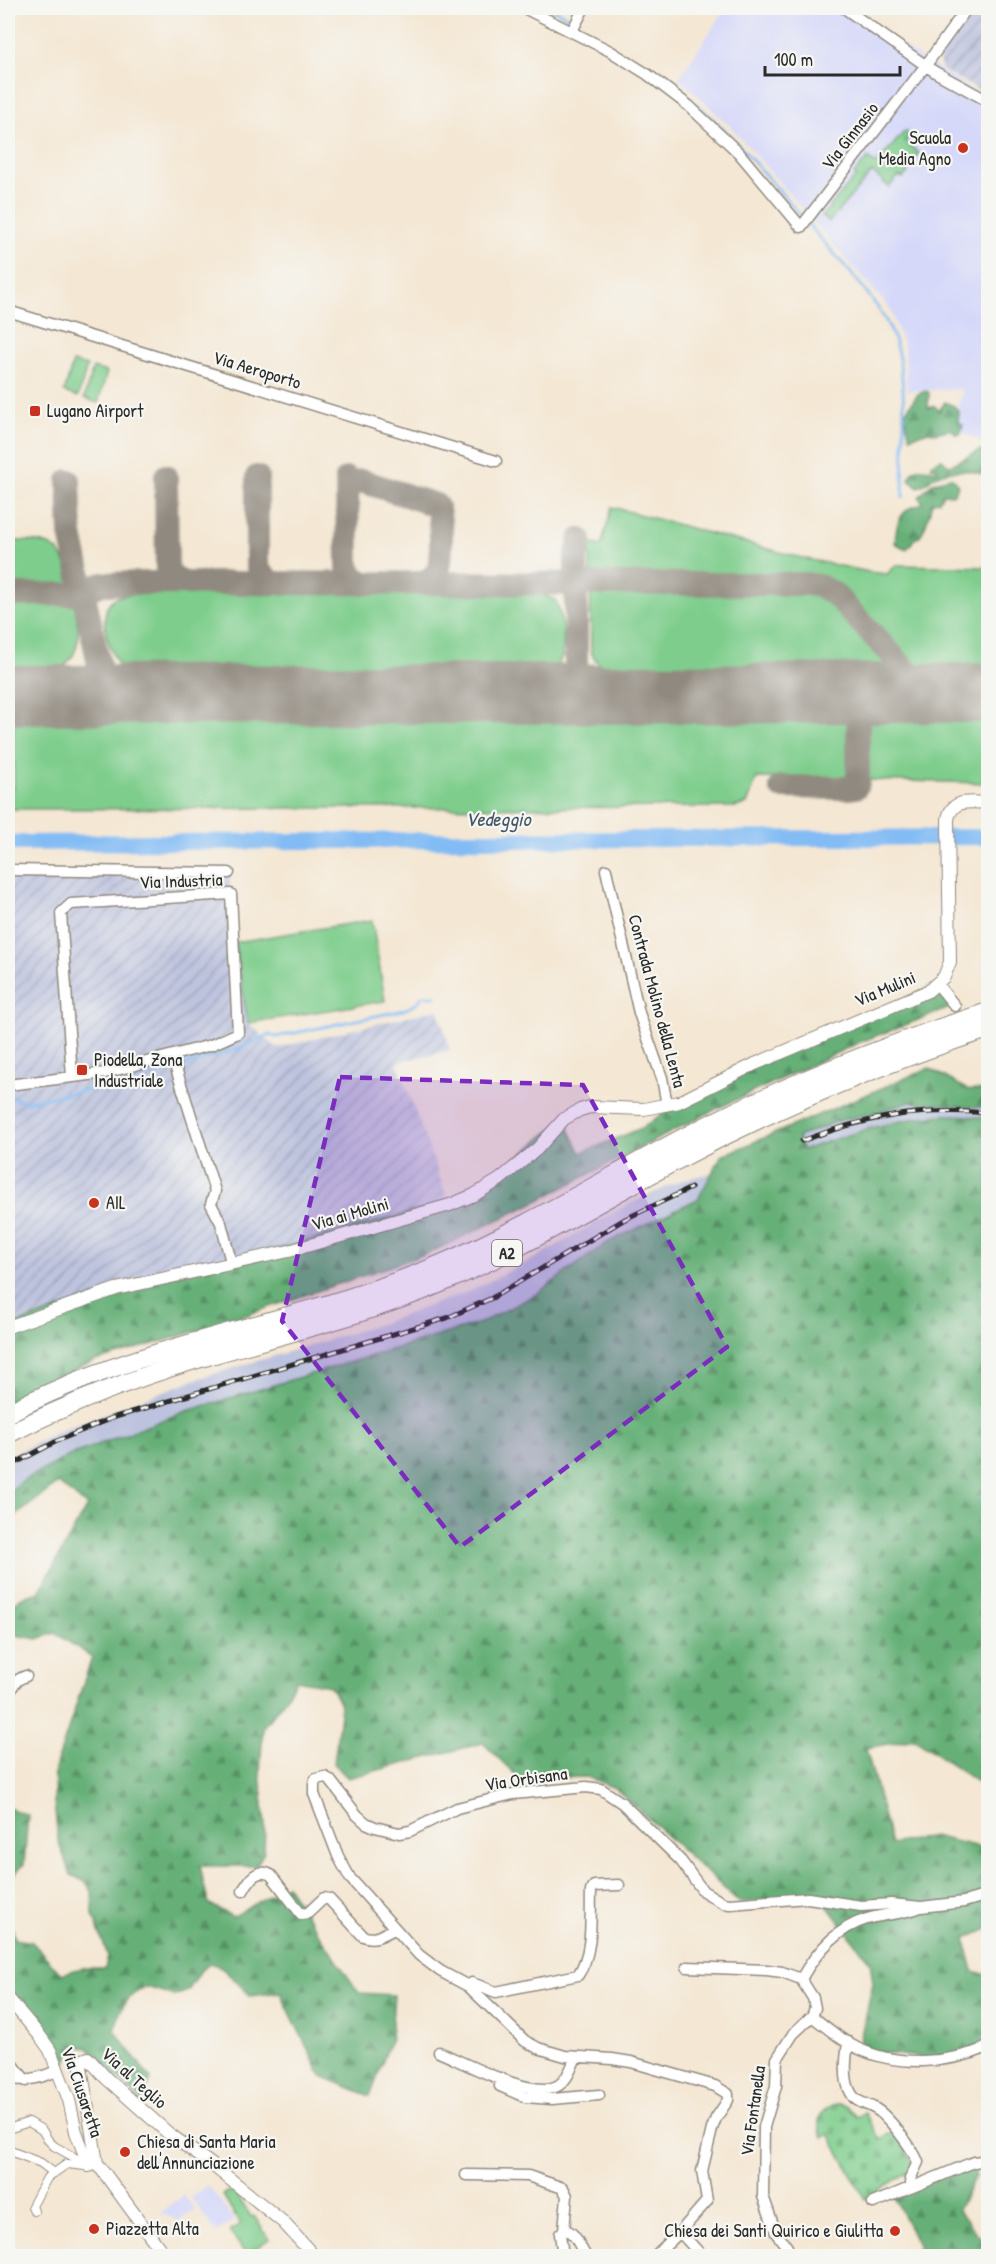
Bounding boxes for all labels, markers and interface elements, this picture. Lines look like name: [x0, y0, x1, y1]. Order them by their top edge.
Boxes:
scale bar: [765, 39, 900, 77]
text: 100 m: [774, 47, 813, 72]
street label: Via Ginnasio: [815, 97, 884, 175]
place label: Scuola Media Agno: [879, 125, 951, 171]
marker: Scuola Media Agno: [956, 141, 970, 155]
street label: Via Aeroporto: [210, 344, 304, 395]
place label: Lugano Airport: [47, 398, 144, 423]
marker: Lugano Airport: [28, 404, 42, 418]
water label: Vedeggio: [465, 805, 533, 833]
street label: Via Industria: [139, 867, 223, 894]
street label: Contrada Molino della Lenta: [622, 912, 693, 1090]
street label: Via Mulini: [850, 964, 919, 1013]
place label: Piodella, Zona Industriale: [94, 1047, 182, 1093]
marker: Piodella, Zona Industriale: [75, 1063, 89, 1077]
place label: AIL: [106, 1190, 126, 1215]
street label: Via ai Molini: [308, 1191, 392, 1236]
marker: AIL: [87, 1196, 101, 1210]
road number: A2: [492, 1240, 522, 1266]
street label: Via Orbisana: [483, 1760, 569, 1797]
street label: Via al Teglio: [96, 2041, 173, 2114]
street label: Via Ciusaretta: [55, 2043, 110, 2140]
street label: Via Fontanella: [734, 2064, 771, 2158]
place label: Chiesa di Santa Maria dell'Annunciazione: [137, 2129, 276, 2175]
marker: Chiesa di Santa Maria dell'Annunciazione: [118, 2145, 132, 2159]
place label: Piazzetta Alta: [106, 2216, 199, 2241]
place label: Chiesa dei Santi Quirico e Giulitta: [664, 2218, 883, 2243]
marker: Piazzetta Alta: [87, 2222, 101, 2236]
marker: Chiesa dei Santi Quirico e Giulitta: [888, 2224, 902, 2238]

